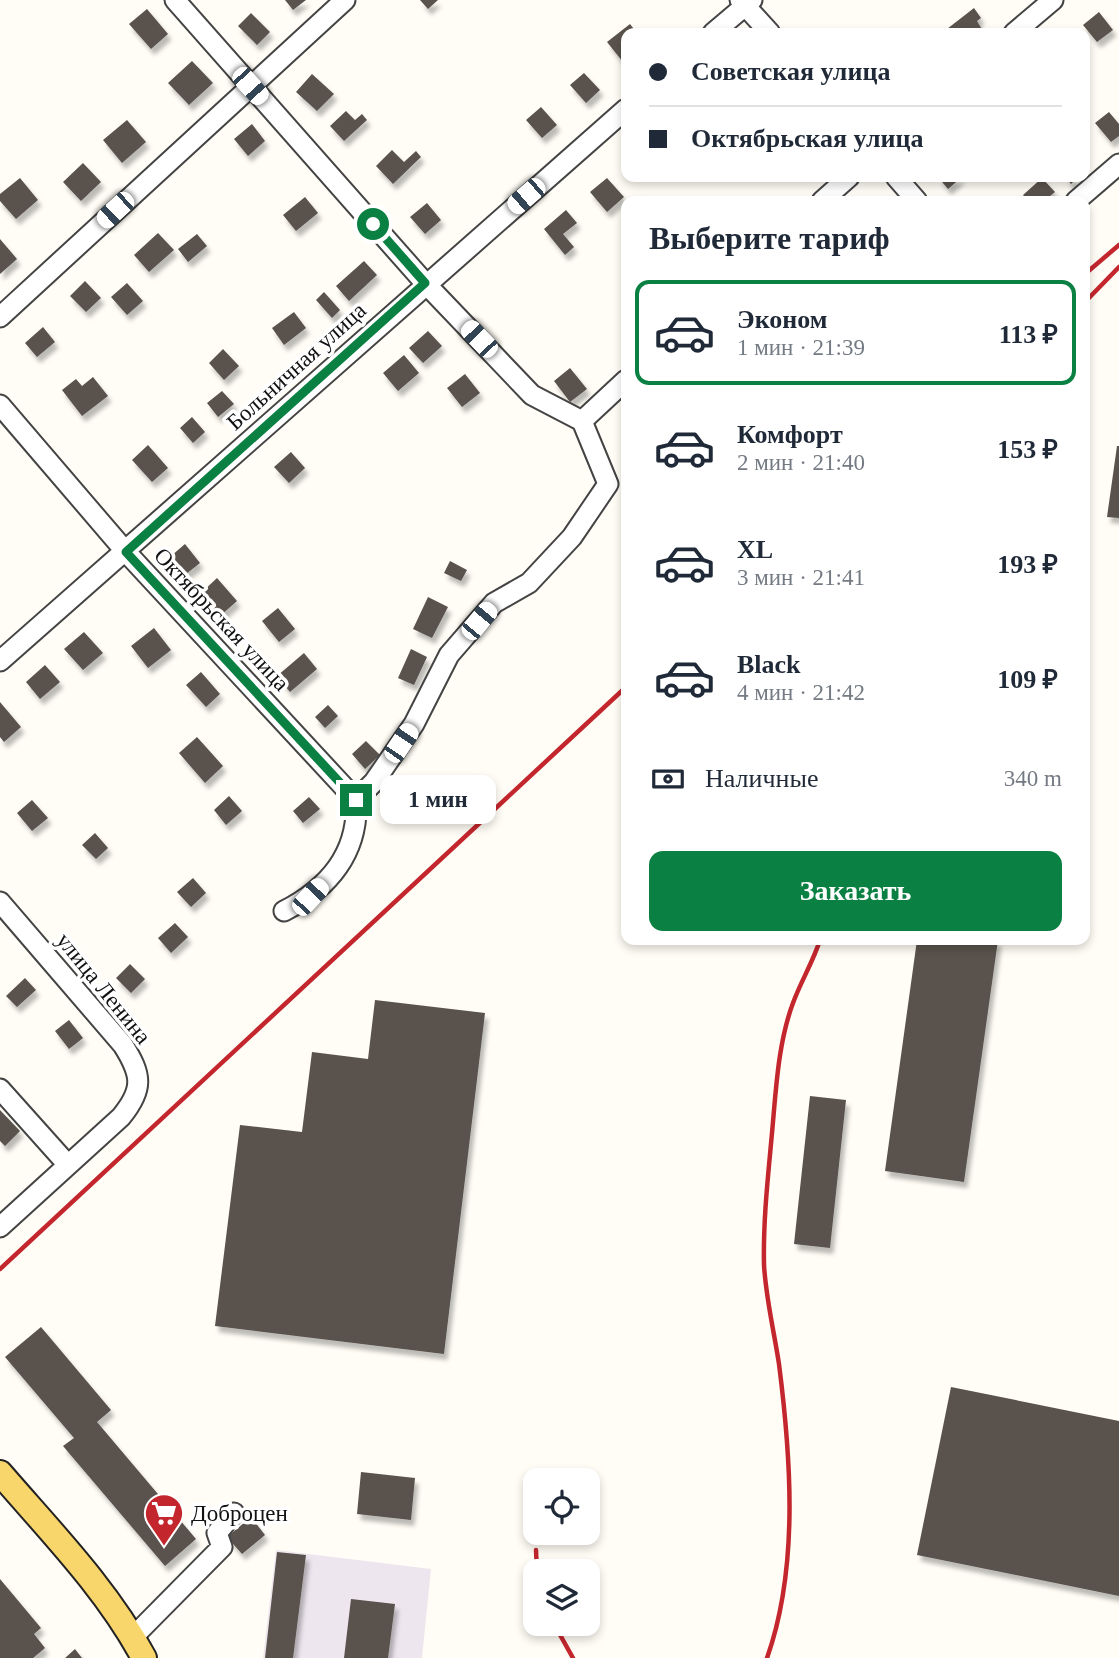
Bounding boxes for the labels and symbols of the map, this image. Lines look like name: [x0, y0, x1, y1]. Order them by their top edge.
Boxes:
car: [229, 63, 272, 109]
car: [504, 174, 549, 218]
car: [93, 188, 138, 232]
route start: [357, 208, 389, 240]
street label: Больничная улица: [222, 297, 371, 435]
car: [457, 317, 502, 361]
street label: Октябрьская улица: [149, 543, 294, 696]
car: [458, 598, 501, 644]
car: [381, 720, 422, 766]
callout: 1 мин: [380, 776, 496, 824]
route end: [340, 784, 372, 816]
car: [288, 874, 333, 920]
street label: улица Ленина: [51, 928, 156, 1049]
supermarket icon: Доброцен: [143, 1492, 185, 1547]
place label: Доброцен: [191, 1501, 288, 1526]

